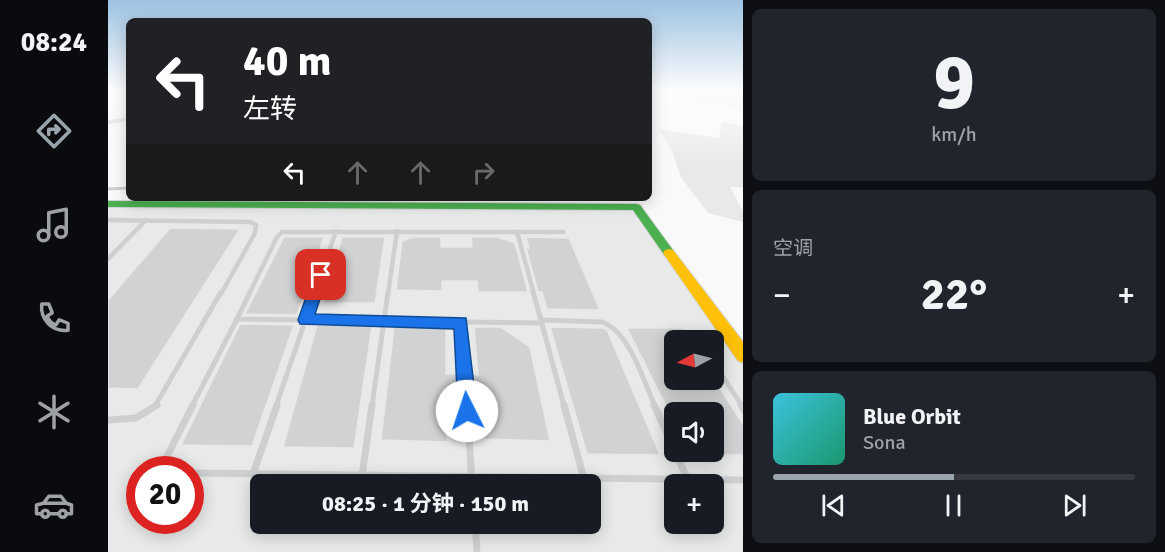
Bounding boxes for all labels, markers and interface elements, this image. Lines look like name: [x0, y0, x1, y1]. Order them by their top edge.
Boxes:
text: 08:24: [21, 26, 87, 59]
text: 9: [933, 35, 975, 131]
text: 40 m: [243, 36, 332, 87]
icon: left: [144, 42, 222, 120]
text: 左转: [243, 93, 297, 126]
icon: directions: [33, 110, 75, 152]
text: km/h: [931, 122, 977, 147]
icon: left: [278, 156, 311, 189]
icon: ahead: [341, 156, 374, 189]
icon: ahead: [404, 156, 437, 189]
icon: right: [467, 156, 500, 189]
icon: music: [33, 204, 75, 246]
text: 空调: [773, 236, 813, 261]
pin: [295, 249, 346, 300]
icon: arrive: [304, 258, 337, 291]
text: 22°: [921, 267, 987, 322]
text: −: [773, 275, 791, 316]
text: +: [1117, 275, 1135, 316]
icon: phone: [33, 297, 75, 339]
north arrow: [664, 330, 724, 390]
map controls: [664, 330, 724, 534]
position arrow: [435, 379, 499, 443]
icon: climate: [33, 391, 75, 433]
button: sound: [664, 402, 724, 462]
text: Blue Orbit: [863, 403, 961, 430]
text: Sona: [863, 430, 906, 455]
speed limit sign: 20: [126, 456, 204, 534]
button: +: [664, 474, 724, 534]
icon: car: [33, 484, 75, 526]
icon: previous: [817, 489, 850, 522]
icon: pause: [937, 489, 970, 522]
icon: next: [1058, 489, 1091, 522]
text: 08:25 · 1 分钟 · 150 m: [322, 490, 529, 517]

